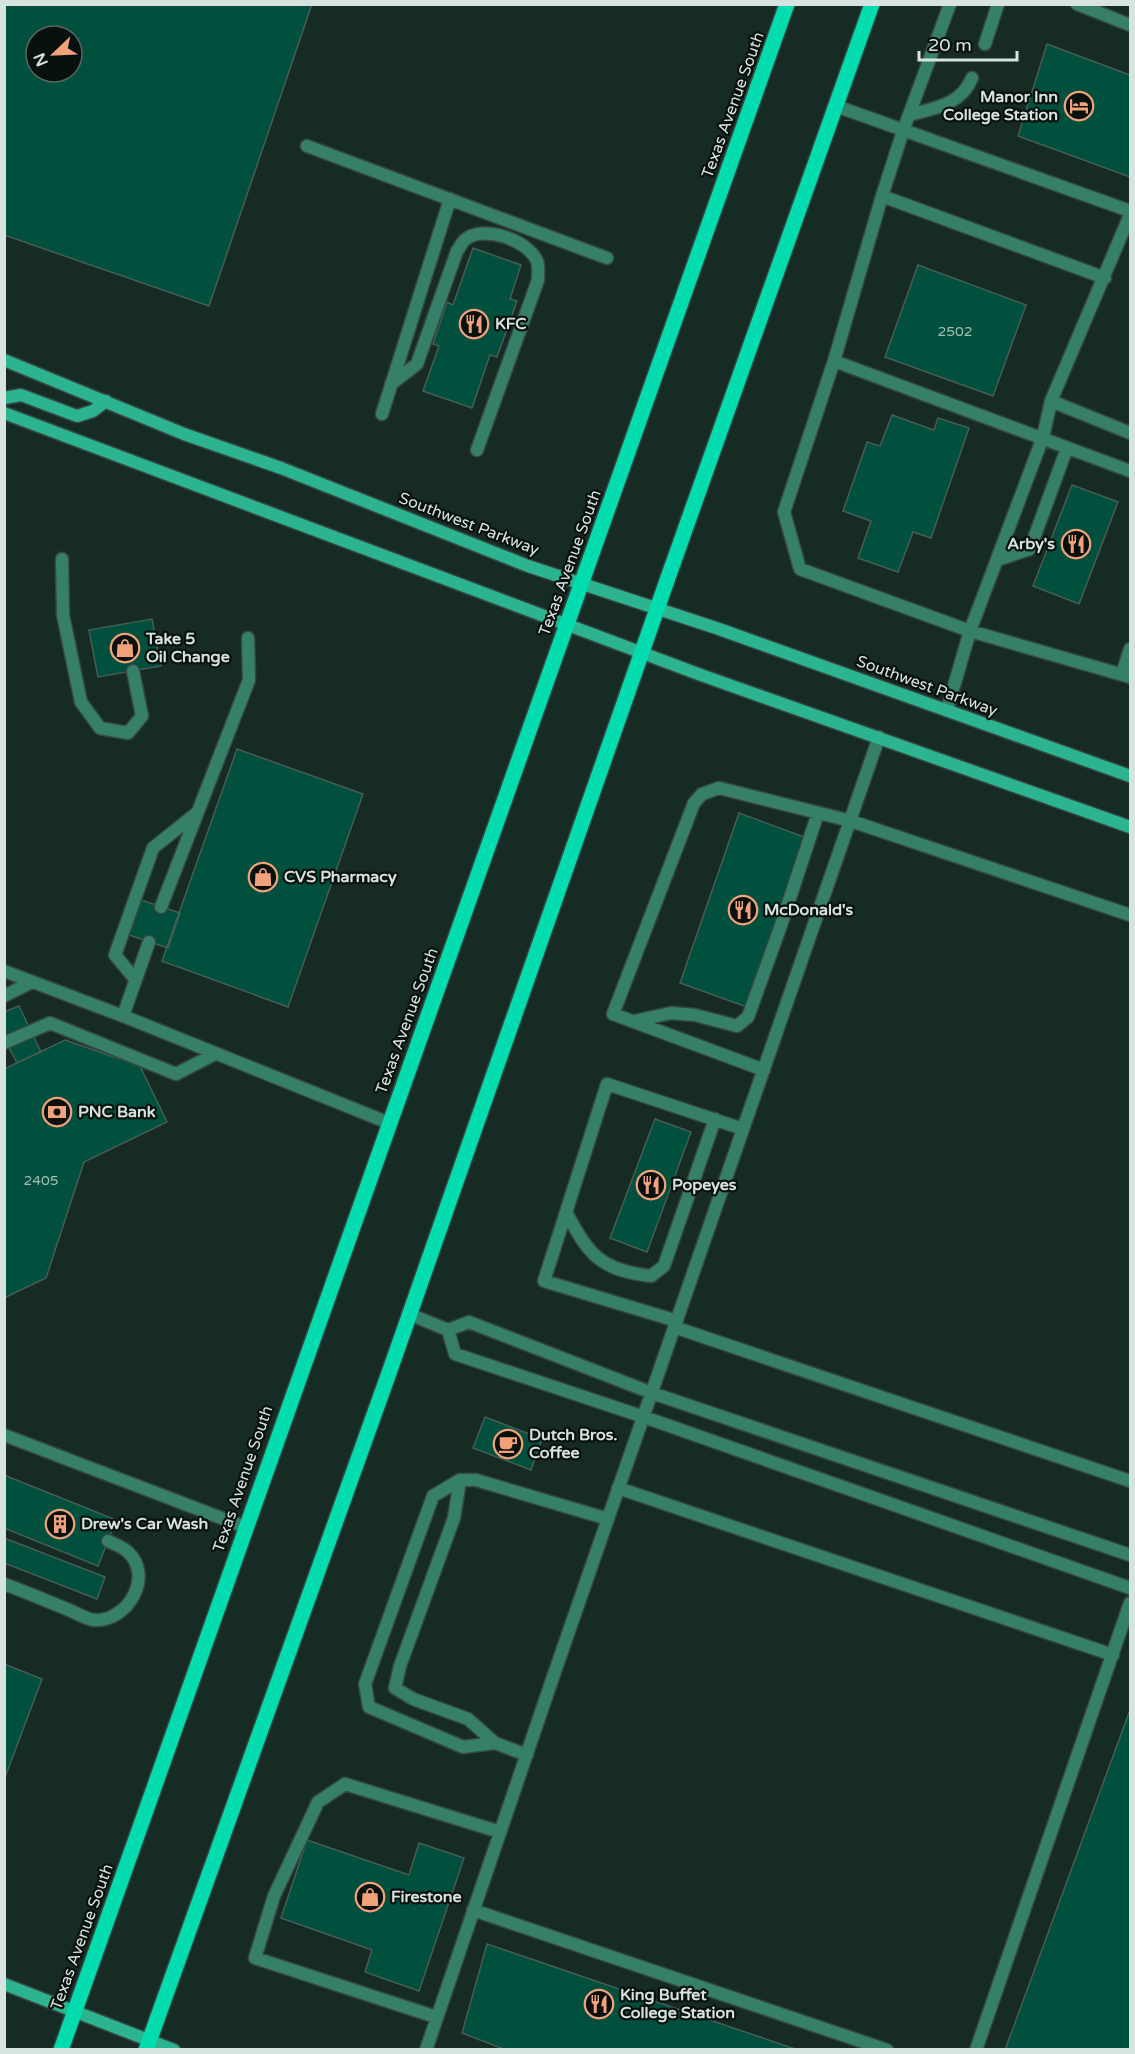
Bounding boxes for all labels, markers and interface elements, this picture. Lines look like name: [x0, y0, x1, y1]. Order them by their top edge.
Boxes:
north arrow: [24, 24, 84, 84]
scale bar: [919, 24, 1016, 62]
street label: Texas Avenue South: [697, 29, 769, 181]
text: 20 m: [928, 34, 972, 56]
text: N: [29, 50, 53, 69]
place label: Manor Inn College Station: [943, 87, 1058, 125]
hotel icon: Manor Inn College Station: [1063, 90, 1095, 122]
restaurant icon: KFC: [458, 308, 490, 340]
place label: KFC: [495, 314, 526, 334]
house number: 2502: [937, 323, 973, 340]
street label: Texas Avenue South: [534, 487, 606, 639]
street label: Southwest Parkway: [396, 488, 542, 560]
restaurant icon: Arby's: [1060, 528, 1092, 560]
place label: Arby's: [1007, 534, 1055, 554]
place label: Take 5 Oil Change: [145, 629, 230, 667]
shop icon: Take 5 Oil Change: [109, 632, 141, 664]
street label: Southwest Parkway: [854, 651, 1001, 721]
shop icon: CVS Pharmacy: [247, 861, 279, 893]
place label: CVS Pharmacy: [284, 867, 397, 887]
restaurant icon: McDonald's: [727, 894, 759, 926]
place label: McDonald's: [764, 900, 854, 920]
street label: Texas Avenue South: [371, 945, 443, 1097]
bank icon: PNC Bank: [41, 1096, 73, 1128]
place label: PNC Bank: [78, 1102, 156, 1122]
restaurant icon: Popeyes: [635, 1169, 667, 1201]
house number: 2405: [23, 1172, 59, 1189]
place label: Popeyes: [672, 1175, 737, 1195]
street label: Texas Avenue South: [209, 1403, 277, 1555]
place label: Dutch Bros. Coffee: [529, 1425, 618, 1463]
cafe icon: Dutch Bros. Coffee: [492, 1428, 524, 1460]
building icon: Drew's Car Wash: [44, 1508, 76, 1540]
place label: Drew's Car Wash: [81, 1514, 208, 1534]
street label: Texas Avenue South: [46, 1861, 118, 2013]
shop icon: Firestone: [354, 1881, 386, 1913]
place label: Firestone: [391, 1887, 462, 1907]
place label: King Buffet College Station: [620, 1985, 735, 2023]
restaurant icon: King Buffet College Station: [583, 1988, 615, 2020]

